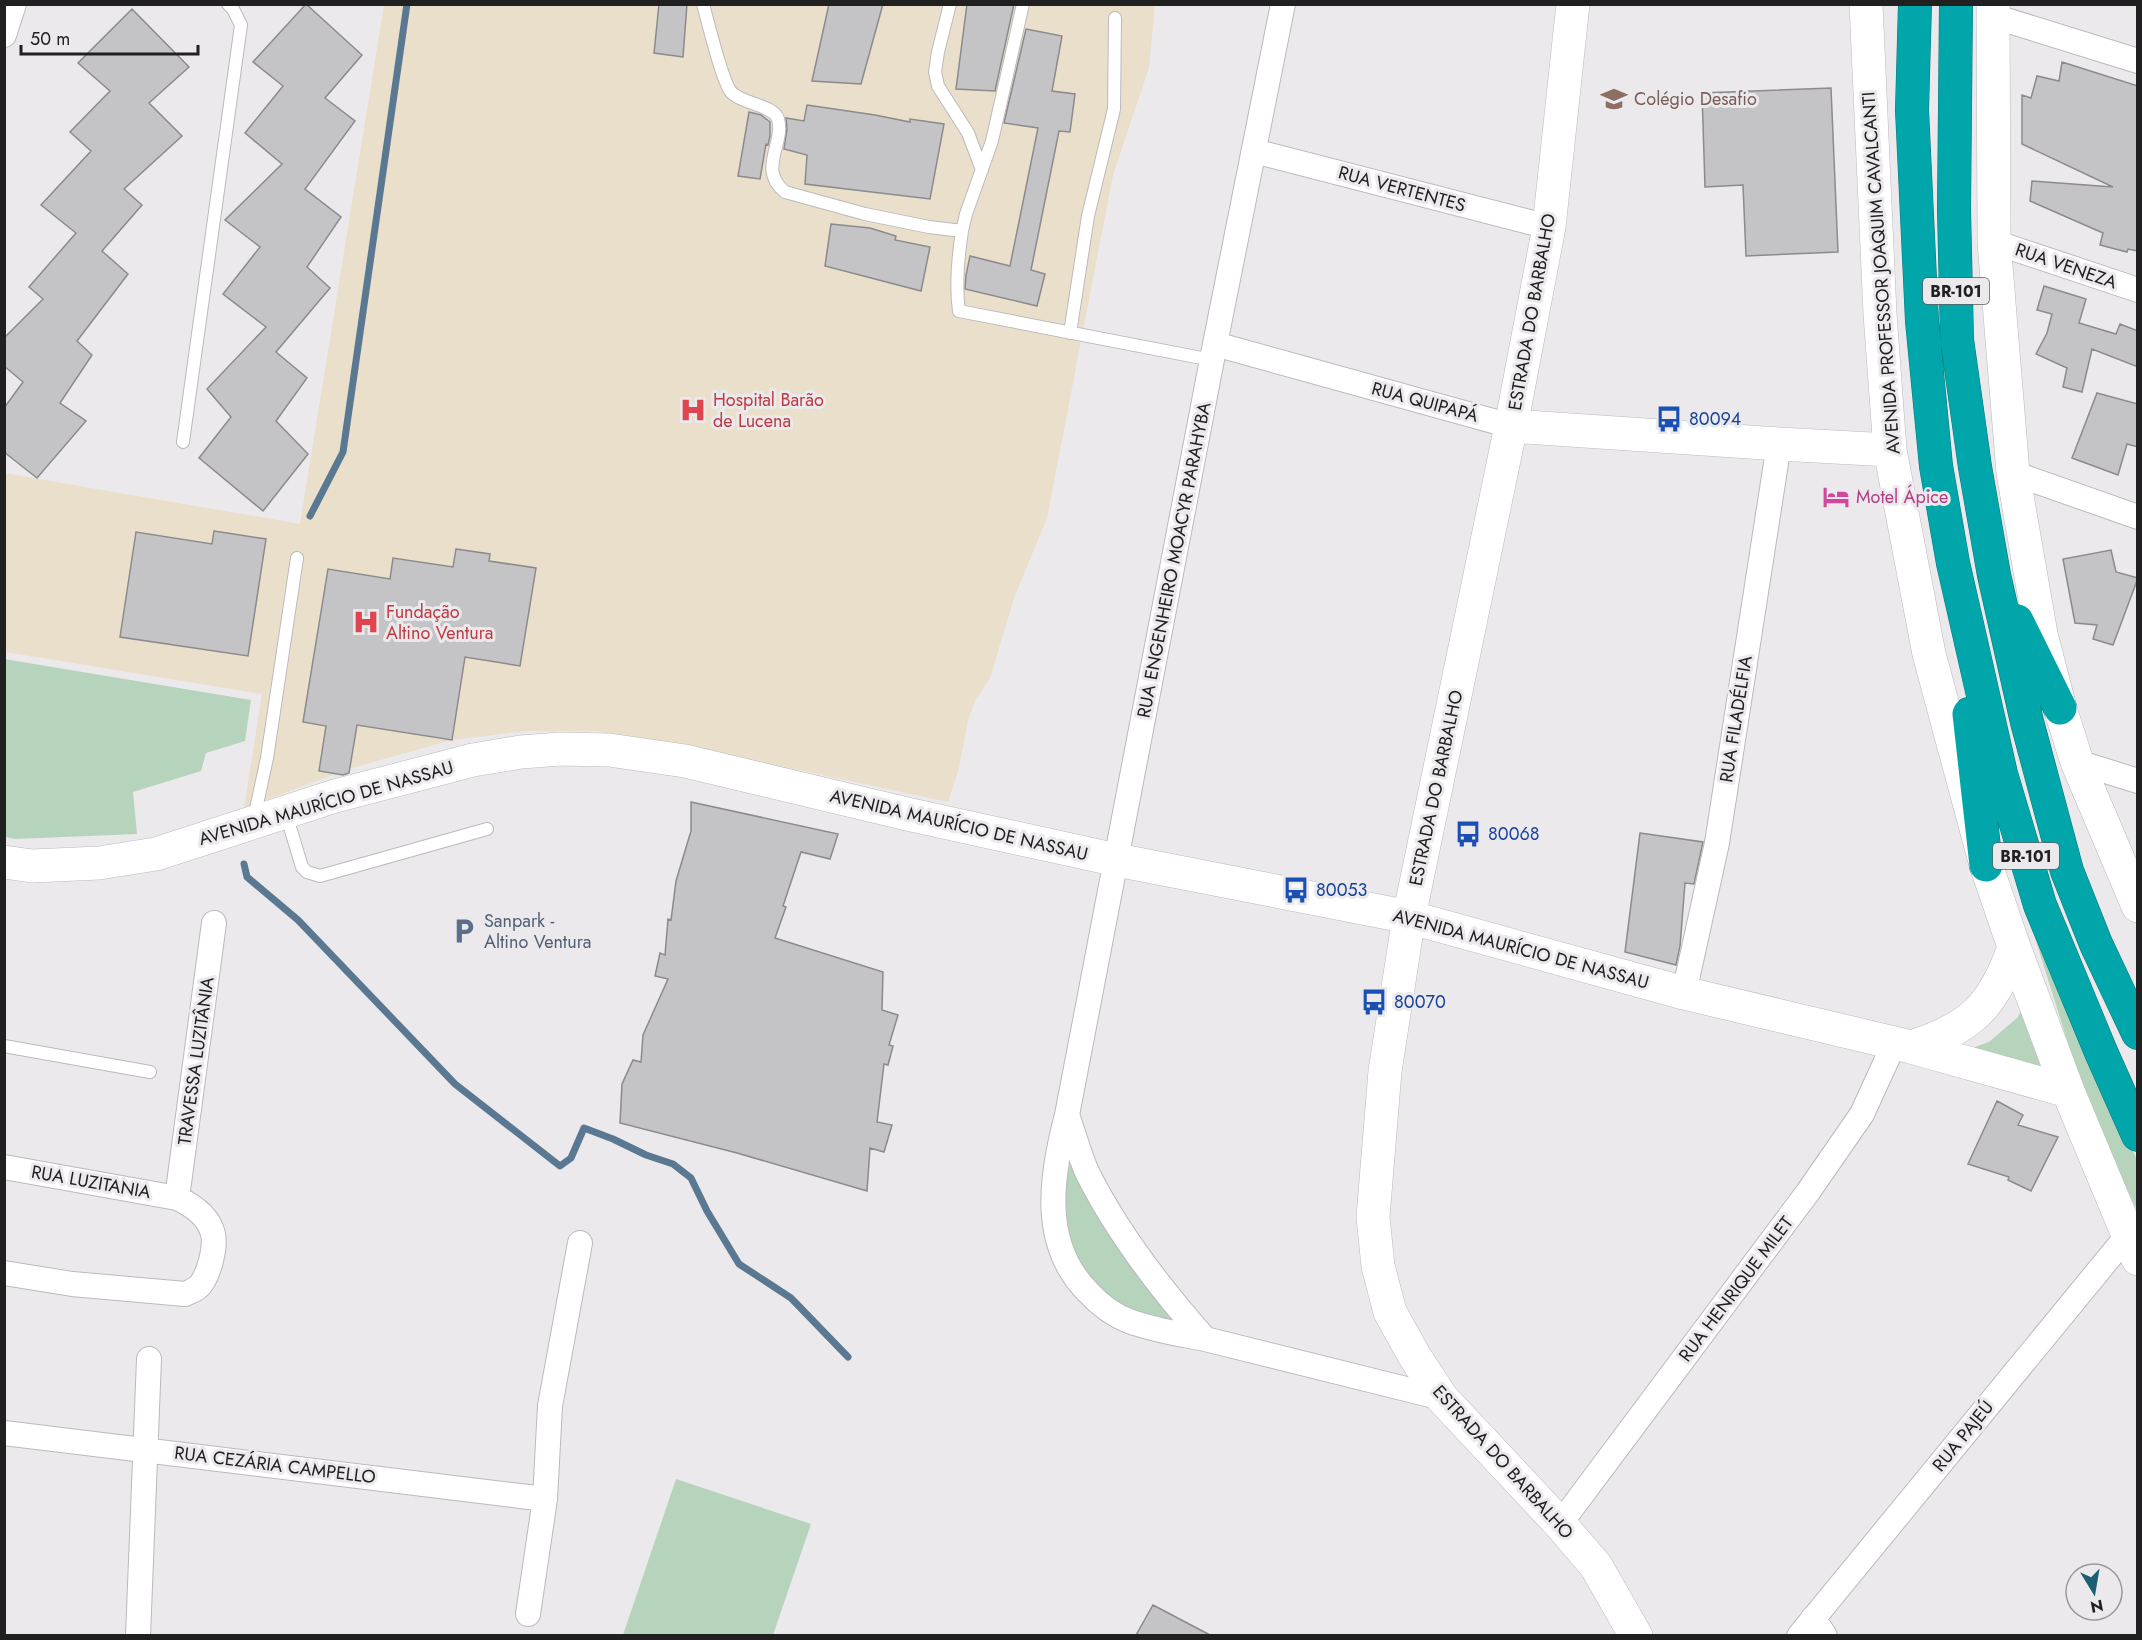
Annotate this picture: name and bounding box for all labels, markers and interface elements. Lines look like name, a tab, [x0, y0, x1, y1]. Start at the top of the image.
scale bar	[21, 18, 198, 56]
text: 50 m	[30, 26, 70, 52]
school or university icon: Colégio Desafio	[1599, 84, 1629, 114]
place label: Colégio Desafio	[1634, 86, 1757, 112]
street label: AVENIDA PROFESSOR JOAQUIM CAVALCANTI	[1855, 91, 1907, 455]
street label: RUA VERTENTES	[1335, 160, 1469, 219]
street label: ESTRADA DO BARBALHO	[1502, 212, 1562, 412]
street label: RUA VENEZA	[2012, 236, 2120, 296]
road number: BR-101	[1923, 278, 1989, 304]
street label: RUA QUIPAPÁ	[1369, 375, 1481, 429]
place label: Hospital Barão de Lucena	[713, 387, 824, 434]
hospital icon: Hospital Barão de Lucena	[678, 395, 708, 425]
street label: RUA ENGENHEIRO MOACYR PARAHYBA	[1131, 400, 1217, 720]
bus stop icon: 80094	[1654, 404, 1684, 434]
place label: 80094	[1689, 406, 1741, 432]
hotel icon: Motel Ápice	[1821, 482, 1851, 512]
place label: Motel Ápice	[1856, 484, 1948, 510]
place label: Fundação Altino Ventura	[386, 599, 493, 646]
hospital icon: Fundação Altino Ventura	[351, 607, 381, 637]
street label: RUA FILADÉLFIA	[1713, 654, 1759, 784]
street label: ESTRADA DO BARBALHO	[1403, 688, 1469, 888]
street label: AVENIDA MAURÍCIO DE NASSAU	[196, 754, 456, 852]
street label: AVENIDA MAURÍCIO DE NASSAU	[827, 783, 1091, 867]
bus stop icon: 80068	[1453, 819, 1483, 849]
place label: 80068	[1488, 821, 1540, 847]
road number: BR-101	[1993, 843, 2059, 869]
bus stop icon: 80053	[1281, 875, 1311, 905]
place label: 80053	[1316, 877, 1368, 903]
street label: AVENIDA MAURÍCIO DE NASSAU	[1390, 902, 1652, 996]
place label: Sanpark - Altino Ventura	[484, 908, 591, 955]
parking icon: Sanpark - Altino Ventura	[449, 916, 479, 946]
street label: TRAVESSA LUZITÂNIA	[171, 975, 221, 1147]
bus stop icon: 80070	[1359, 987, 1389, 1017]
place label: 80070	[1394, 989, 1446, 1015]
street label: RUA LUZITANIA	[29, 1159, 153, 1205]
street label: RUA HENRIQUE MILET	[1673, 1210, 1800, 1367]
street label: ESTRADA DO BARBALHO	[1427, 1379, 1579, 1545]
street label: RUA PAJEÚ	[1926, 1395, 2000, 1477]
street label: RUA CEZÁRIA CAMPELLO	[173, 1440, 377, 1490]
north arrow	[2064, 1562, 2124, 1622]
text: N	[2088, 1594, 2105, 1619]

